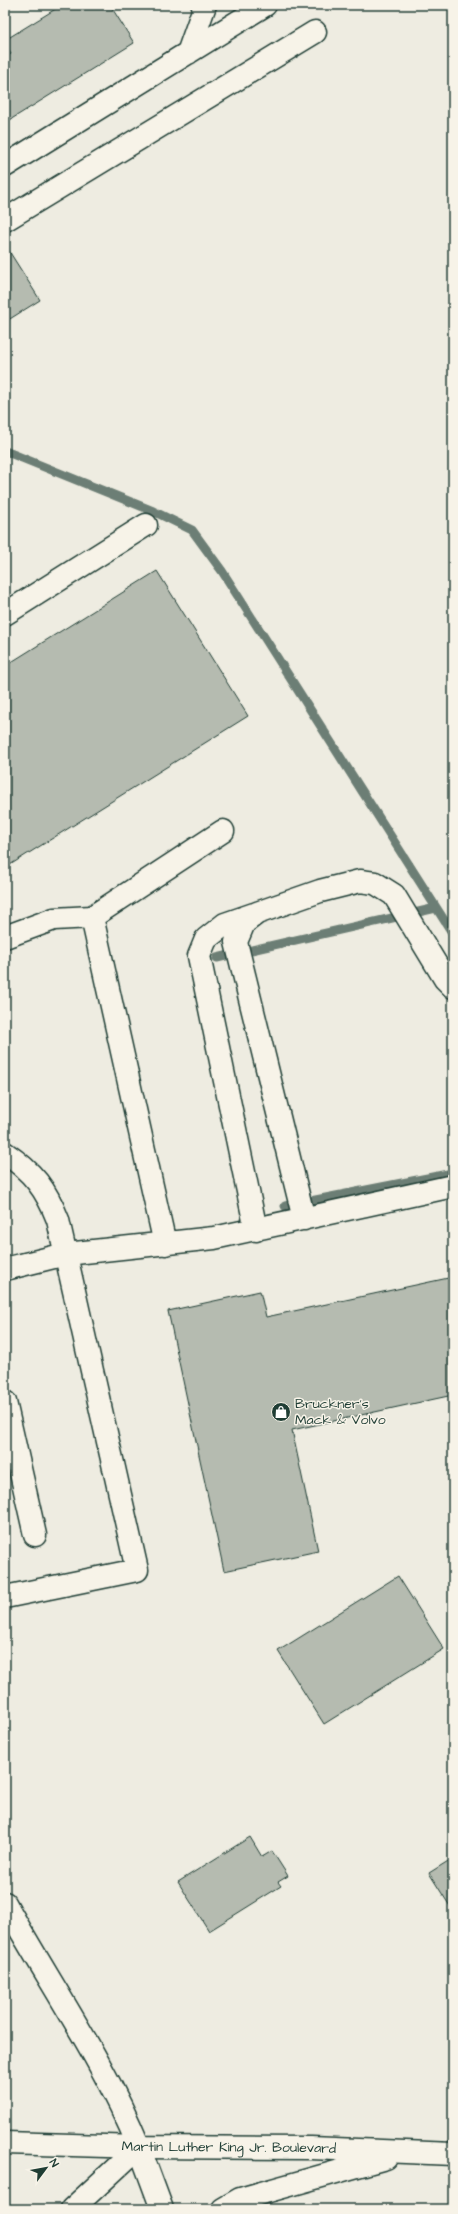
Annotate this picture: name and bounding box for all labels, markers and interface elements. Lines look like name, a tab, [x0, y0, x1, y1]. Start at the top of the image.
place label: Bruckner's Mack & Volvo	[295, 1394, 386, 1430]
shop icon: Bruckner's Mack & Volvo	[270, 1401, 292, 1423]
street label: Martin Luther King Jr. Boulevard	[121, 2136, 337, 2159]
north arrow	[26, 2148, 66, 2188]
text: N	[46, 2156, 62, 2170]

